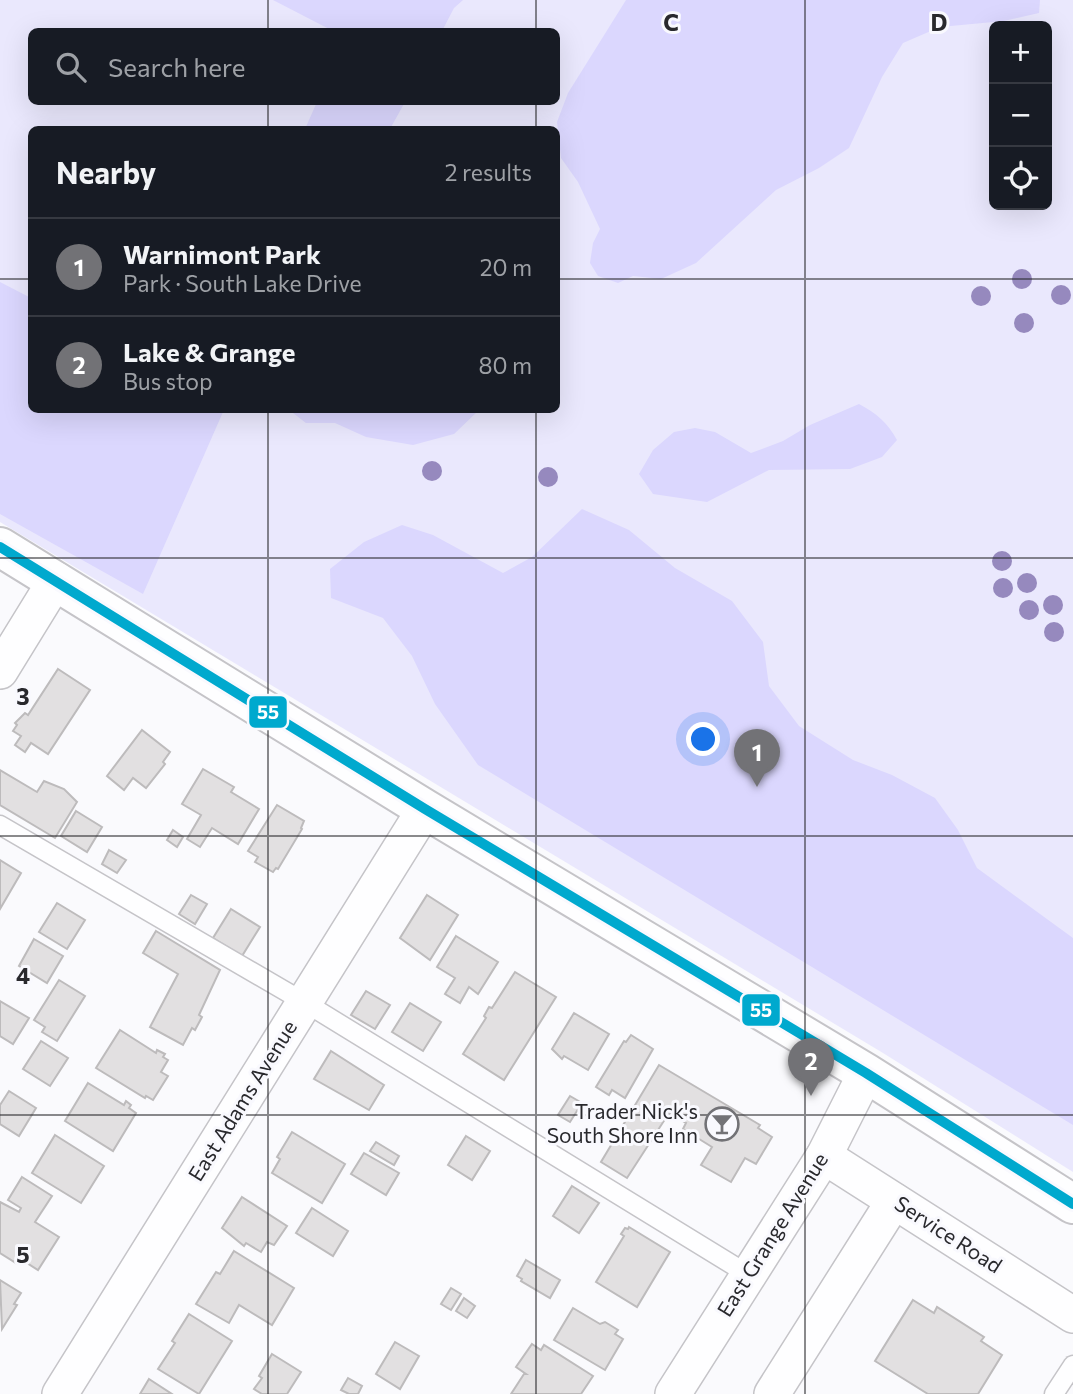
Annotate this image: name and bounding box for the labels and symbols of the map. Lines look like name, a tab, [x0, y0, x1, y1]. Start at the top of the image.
text: C	[663, 8, 679, 36]
text: D	[931, 8, 948, 36]
text: 3	[16, 682, 30, 710]
line badge: 55	[248, 695, 288, 729]
text: 55	[257, 700, 279, 723]
your location	[686, 722, 720, 756]
pin: 1	[734, 729, 780, 787]
text: 4	[16, 961, 30, 989]
line badge: 55	[741, 993, 781, 1027]
text: 55	[750, 998, 772, 1021]
street label: East Adams Avenue	[182, 1015, 301, 1185]
pin: 2	[788, 1038, 834, 1096]
place label: Trader Nick's South Shore Inn	[547, 1098, 698, 1147]
bar icon: Trader Nick's South Shore Inn	[703, 1105, 741, 1143]
street label: East Grange Avenue	[711, 1148, 832, 1321]
street label: Service Road	[891, 1190, 1007, 1278]
text: 5	[16, 1240, 30, 1268]

